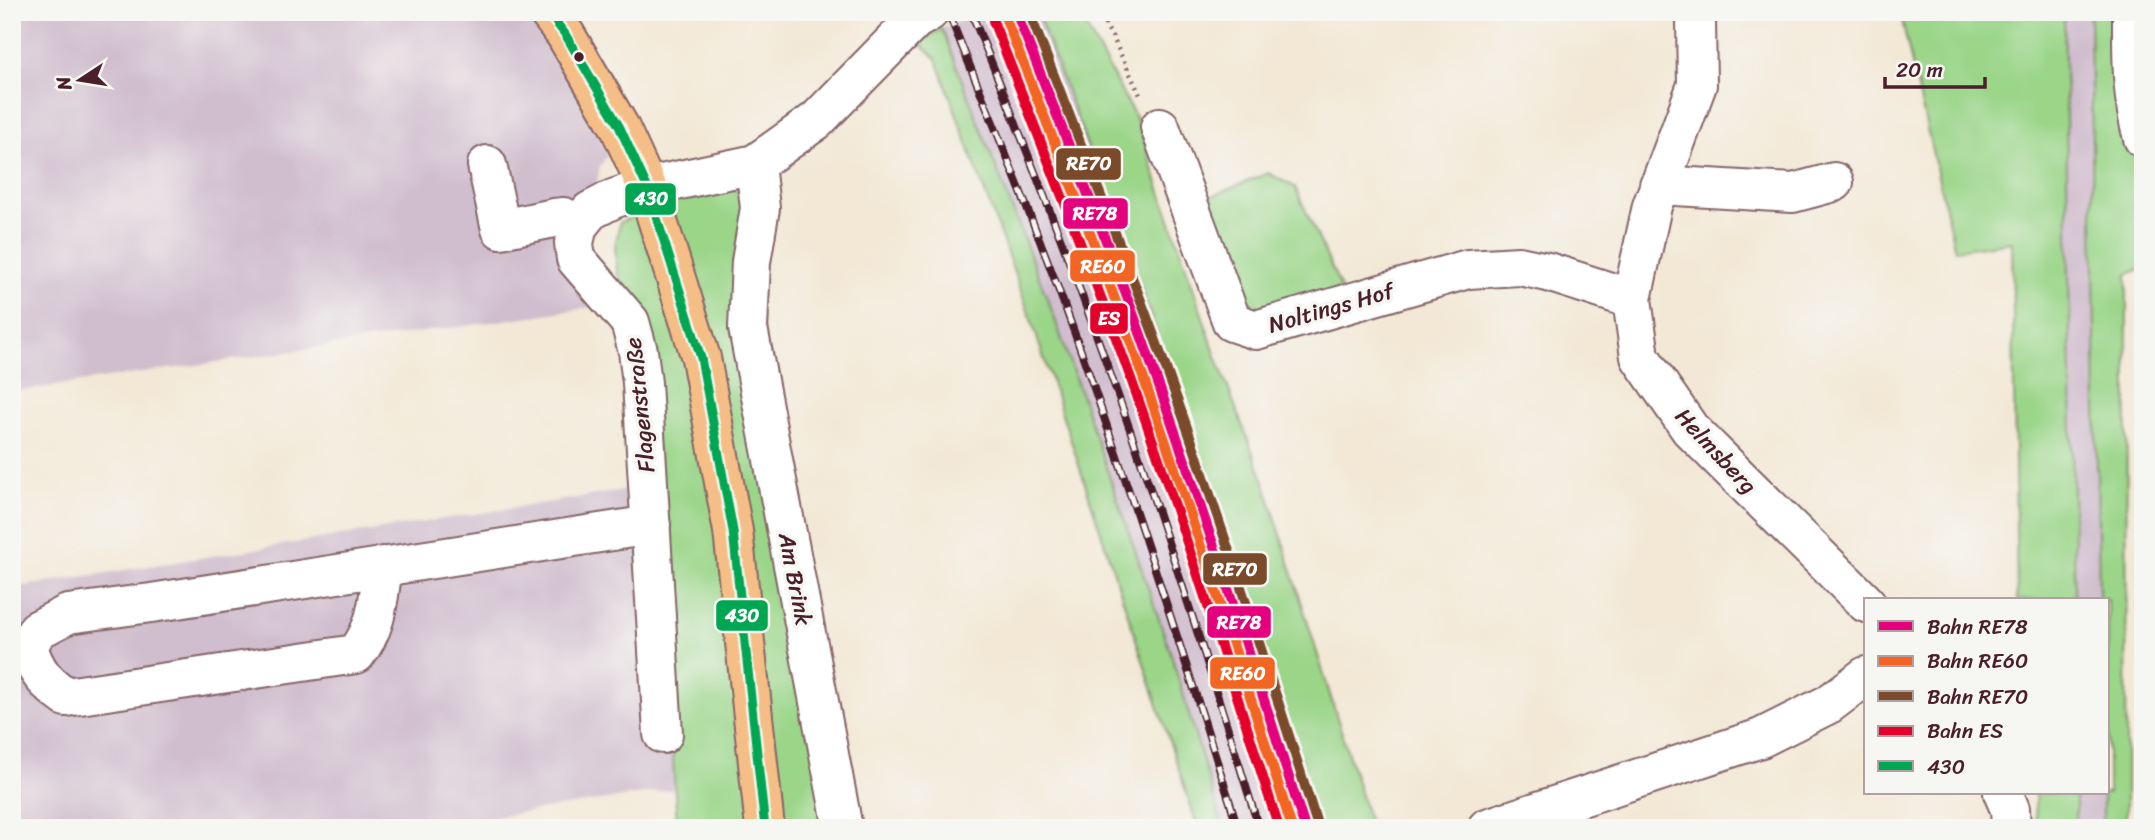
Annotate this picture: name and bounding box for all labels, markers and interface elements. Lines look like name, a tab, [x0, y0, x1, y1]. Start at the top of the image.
north arrow	[46, 46, 116, 116]
scale bar	[1885, 46, 1985, 90]
unlabelled marker	[572, 50, 586, 64]
text: 20 m	[1896, 51, 1943, 89]
text: N	[46, 73, 82, 94]
line badge: RE70	[1055, 147, 1122, 181]
text: RE70	[1066, 147, 1111, 180]
line badge: 430	[624, 182, 677, 216]
text: 430	[633, 182, 668, 215]
line badge: RE78	[1062, 197, 1129, 230]
text: RE78	[1072, 197, 1118, 230]
line badge: RE60	[1069, 249, 1136, 283]
text: RE60	[1080, 250, 1125, 283]
street label: Noltings Hof	[1263, 270, 1401, 345]
line badge: ES	[1089, 302, 1129, 335]
text: ES	[1098, 302, 1120, 335]
street label: Flagenstraße	[612, 335, 667, 475]
street label: Helmsberg	[1664, 398, 1768, 504]
street label: Am Brink	[766, 528, 824, 630]
line badge: RE70	[1202, 552, 1268, 586]
text: RE70	[1212, 553, 1257, 586]
legend	[1864, 598, 2110, 794]
line badge: 430	[715, 599, 769, 632]
text: 430	[724, 599, 759, 632]
line badge: RE78	[1206, 605, 1272, 639]
text: RE78	[1216, 606, 1262, 639]
text: Bahn RE78	[1927, 608, 2028, 646]
text: Bahn RE60	[1927, 642, 2028, 680]
line badge: RE60	[1209, 656, 1276, 690]
text: RE60	[1220, 657, 1265, 690]
text: Bahn RE70	[1927, 678, 2028, 716]
text: Bahn ES	[1927, 712, 2003, 750]
text: 430	[1927, 748, 1965, 786]

